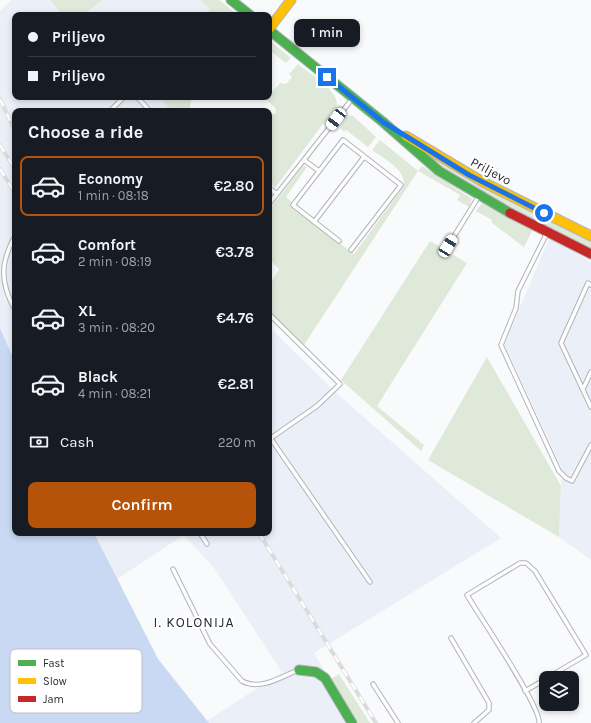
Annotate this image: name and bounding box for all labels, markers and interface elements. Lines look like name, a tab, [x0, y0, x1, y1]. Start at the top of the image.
callout: 1 min	[294, 19, 360, 47]
text: 1 min	[311, 25, 343, 40]
text: Priljevo	[52, 28, 105, 46]
text: Priljevo	[52, 67, 105, 85]
route end	[318, 68, 336, 86]
car	[324, 106, 348, 132]
text: Choose a ride	[28, 121, 143, 143]
street label: Priljevo	[468, 154, 514, 188]
icon: car	[30, 168, 66, 204]
text: Economy	[78, 170, 143, 188]
text: €2.80	[214, 177, 254, 195]
text: 1 min · 08:18	[78, 188, 149, 203]
route start	[535, 204, 553, 222]
car	[437, 233, 459, 259]
icon: car	[30, 234, 66, 270]
text: Comfort	[78, 236, 136, 254]
text: €3.78	[215, 243, 254, 261]
text: 2 min · 08:19	[78, 254, 152, 269]
icon: car	[30, 300, 66, 336]
text: XL	[78, 302, 96, 320]
text: €4.76	[216, 309, 254, 327]
text: 3 min · 08:20	[78, 320, 155, 335]
icon: car	[30, 366, 66, 402]
text: Black	[78, 368, 118, 386]
text: €2.81	[218, 375, 254, 393]
text: 4 min · 08:21	[78, 386, 151, 401]
icon: cash	[28, 431, 50, 453]
text: Cash	[60, 433, 94, 451]
text: 220 m	[218, 435, 256, 450]
button: Confirm	[28, 482, 256, 528]
district label: I. KOLONIJA	[153, 614, 235, 631]
legend	[10, 649, 142, 713]
text: Fast	[43, 657, 64, 670]
map controls	[539, 671, 579, 711]
button: layers	[539, 671, 579, 711]
text: Slow	[43, 675, 67, 688]
text: Jam	[43, 693, 64, 706]

